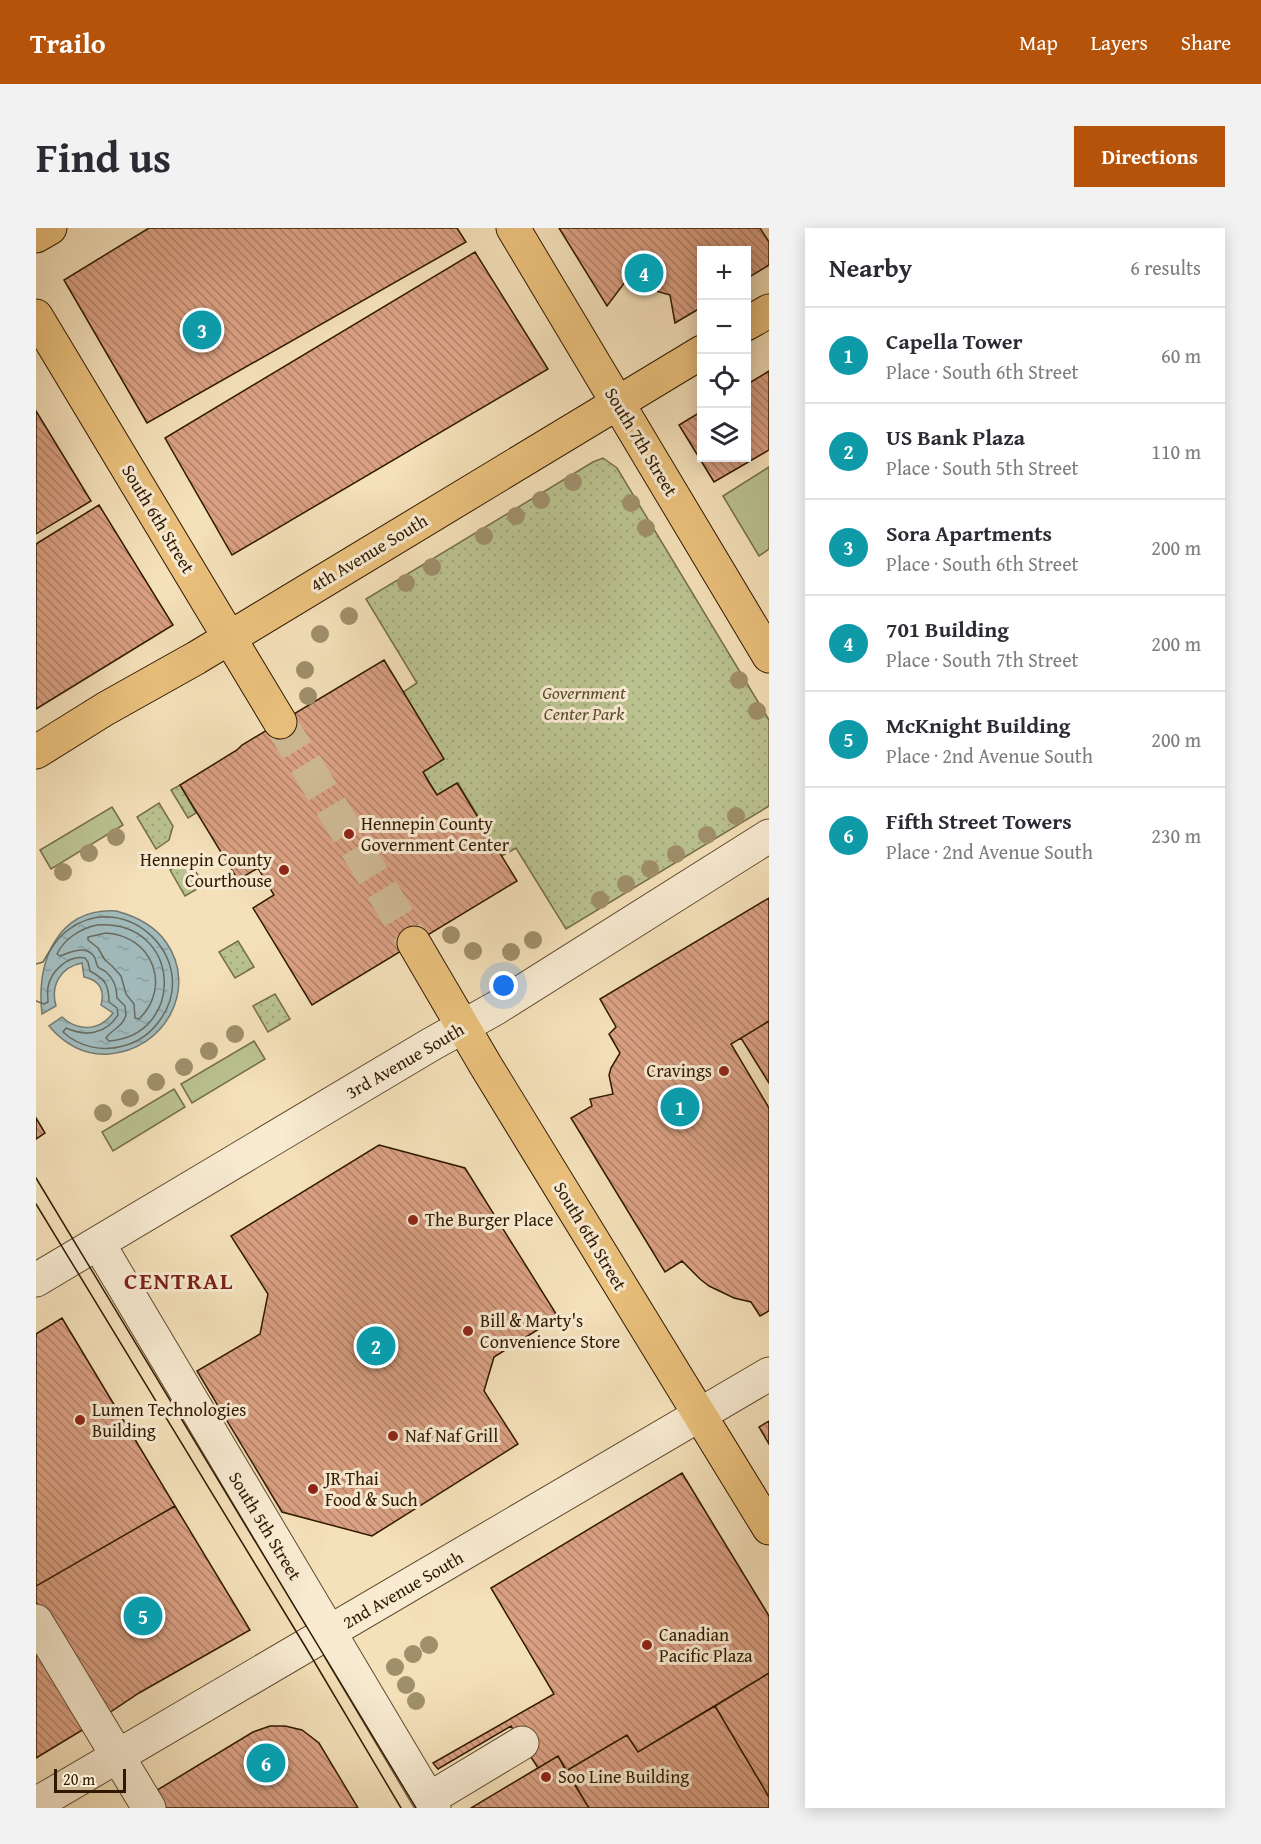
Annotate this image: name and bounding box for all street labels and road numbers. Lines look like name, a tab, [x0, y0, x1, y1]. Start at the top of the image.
street label: South 7th Street	[598, 382, 685, 502]
street label: South 6th Street	[115, 459, 202, 579]
street label: 4th Avenue South	[305, 507, 433, 598]
street label: 3rd Avenue South	[340, 1016, 469, 1105]
street label: South 6th Street	[547, 1176, 634, 1296]
street label: South 5th Street	[222, 1466, 309, 1586]
street label: 2nd Avenue South	[337, 1544, 468, 1635]

